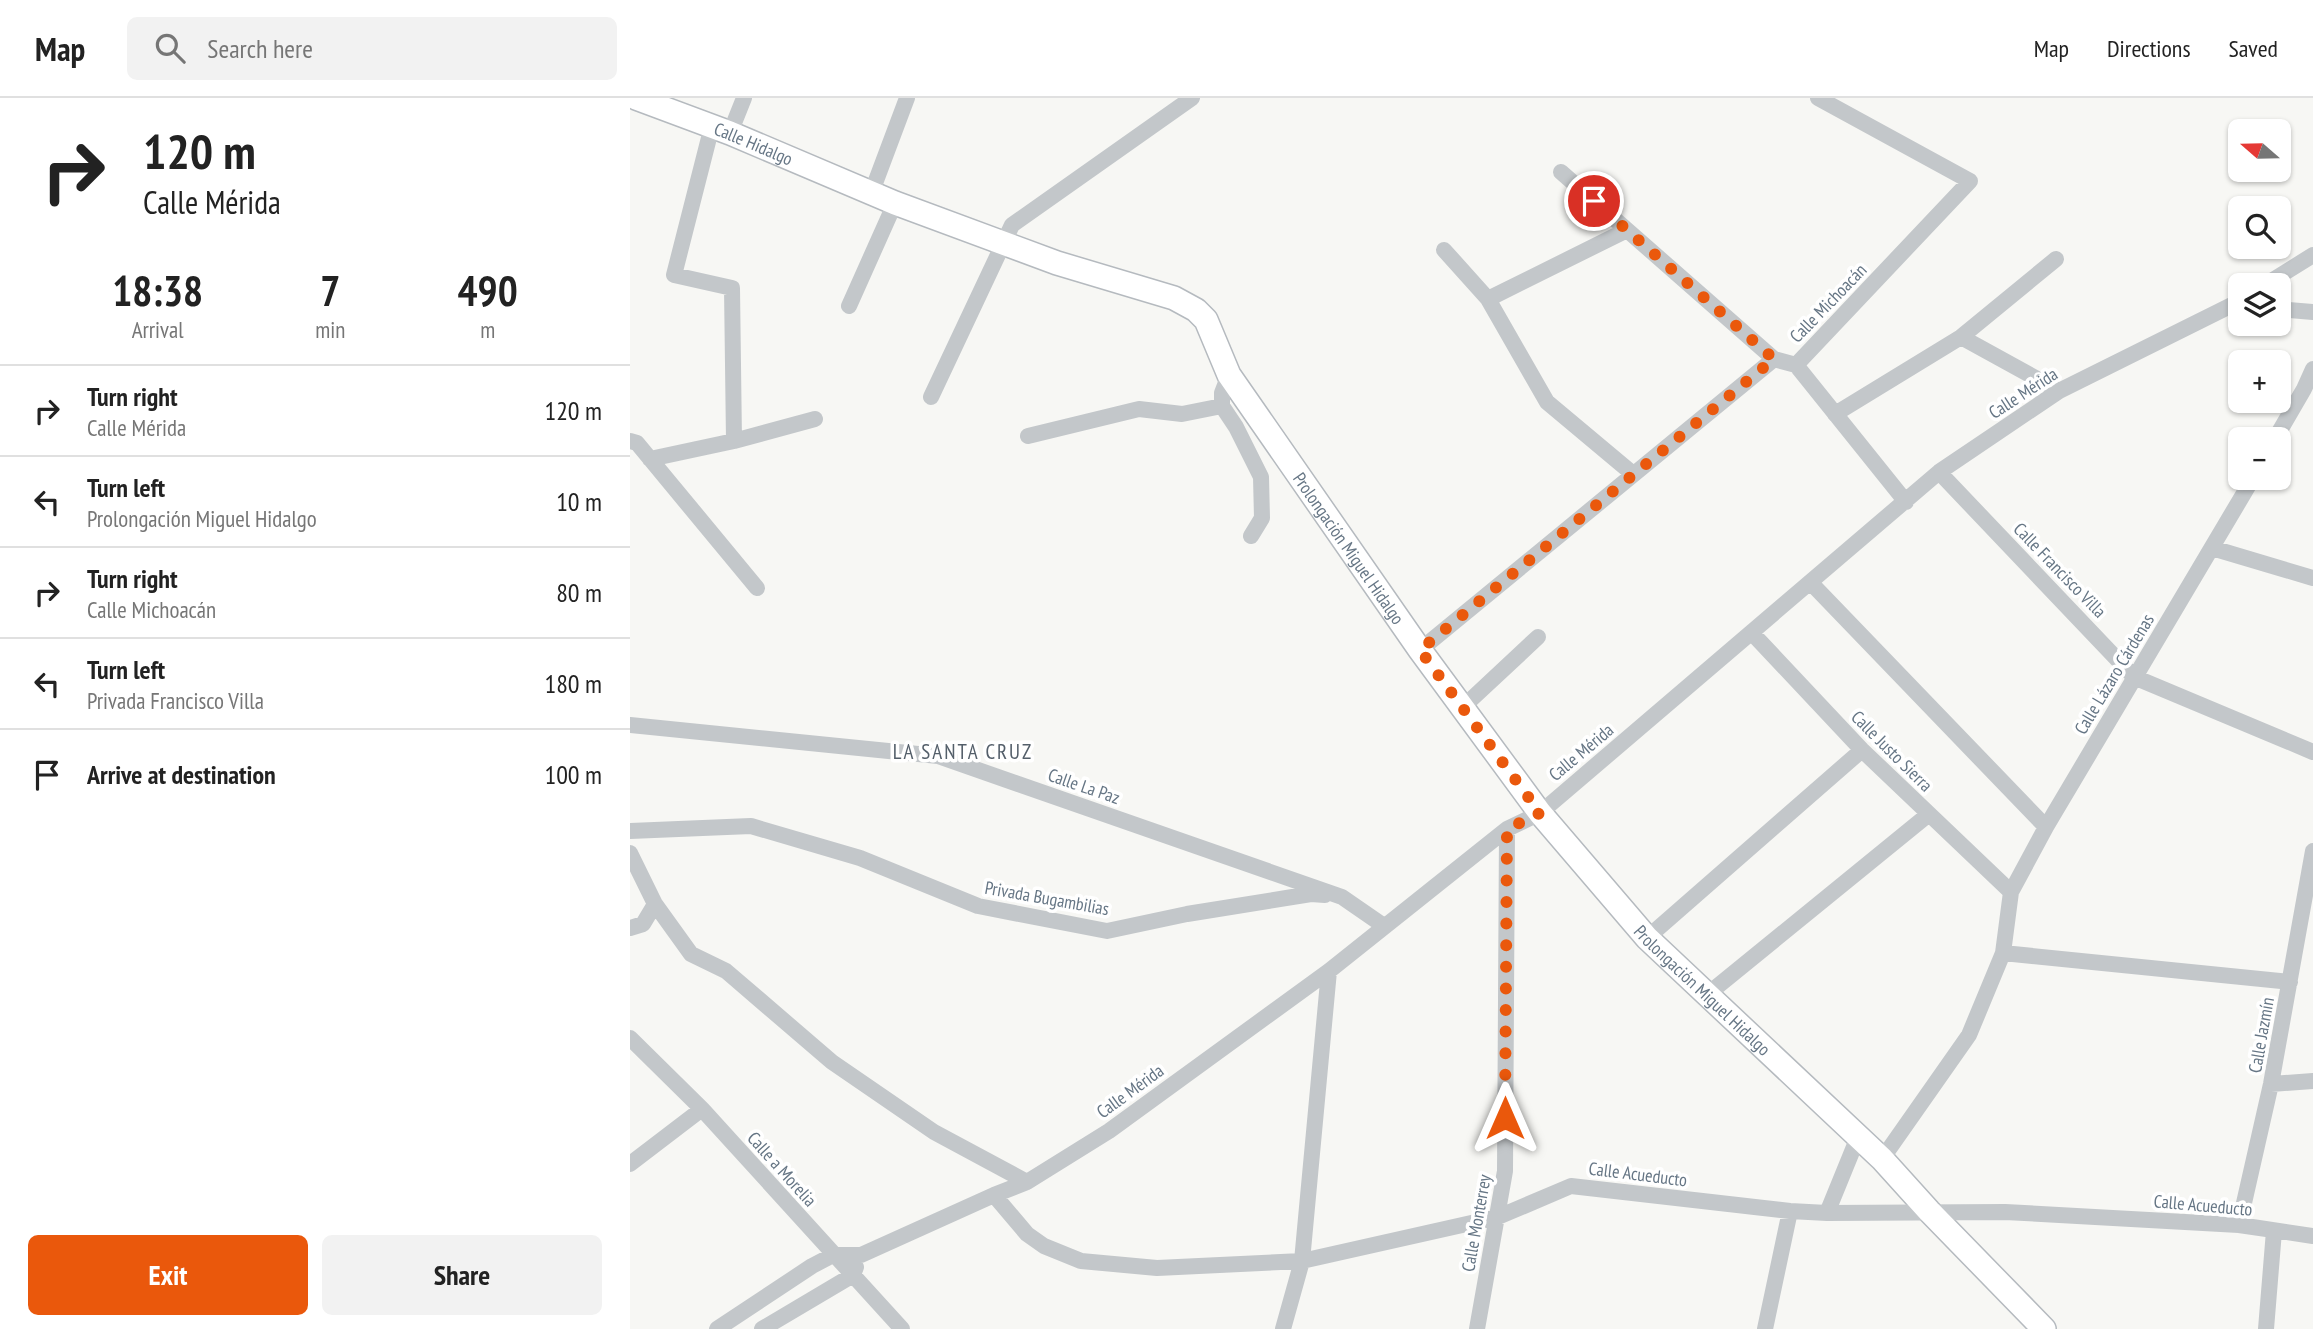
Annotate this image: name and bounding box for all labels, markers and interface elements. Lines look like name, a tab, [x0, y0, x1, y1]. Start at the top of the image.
search box	[127, 17, 617, 80]
text: Map	[35, 27, 85, 70]
icon: search	[151, 29, 189, 67]
text: Search here	[207, 32, 313, 65]
text: Map	[2034, 33, 2069, 64]
text: Directions	[2107, 33, 2191, 64]
text: Saved	[2229, 33, 2278, 64]
street label: Calle Hidalgo	[711, 117, 797, 170]
text: 120 m	[143, 119, 256, 183]
north arrow	[2228, 119, 2291, 182]
map controls	[2228, 119, 2291, 490]
icon: right	[28, 126, 119, 217]
pin	[1564, 171, 1624, 231]
text: Calle Mérida	[143, 181, 281, 223]
icon: arrive	[1575, 182, 1613, 220]
button: search	[2228, 196, 2291, 259]
street label: Calle Michoacán	[1785, 259, 1871, 347]
text: 18:38	[112, 263, 203, 318]
text: 7	[320, 263, 340, 318]
text: 490	[458, 263, 518, 318]
button: layers	[2228, 273, 2291, 336]
text: Arrival	[132, 315, 184, 344]
text: min	[315, 315, 345, 344]
text: m	[480, 315, 495, 344]
button: +	[2228, 350, 2291, 413]
street label: Calle Mérida	[1984, 362, 2062, 424]
text: Turn right	[87, 380, 178, 413]
icon: right	[28, 392, 66, 430]
text: 120 m	[544, 394, 602, 427]
text: Calle Mérida	[87, 413, 186, 442]
button: −	[2228, 427, 2291, 490]
street label: Prolongación Miguel Hidalgo	[1288, 468, 1410, 629]
text: Turn left	[87, 471, 165, 504]
icon: left	[28, 483, 66, 521]
text: 10 m	[556, 485, 602, 518]
text: Prolongación Miguel Hidalgo	[87, 504, 317, 533]
street label: Calle Francisco Villa	[2009, 517, 2111, 623]
text: Turn right	[87, 562, 178, 595]
icon: right	[28, 574, 66, 612]
text: 80 m	[556, 576, 602, 609]
text: Calle Michoacán	[87, 595, 216, 624]
street label: Calle Lázaro Cárdenas	[2069, 610, 2159, 738]
text: Turn left	[87, 653, 165, 686]
icon: left	[28, 665, 66, 703]
text: 180 m	[544, 667, 602, 700]
text: Privada Francisco Villa	[87, 686, 264, 715]
street label: Calle Justo Sierra	[1847, 706, 1937, 796]
street label: Calle Mérida	[1544, 718, 1618, 786]
district label: LA SANTA CRUZ	[893, 738, 1033, 765]
icon: arrive	[28, 756, 66, 794]
text: Arrive at destination	[87, 758, 276, 791]
text: 100 m	[544, 758, 602, 791]
street label: Calle La Paz	[1045, 763, 1123, 809]
street label: Privada Bugambilias	[983, 876, 1111, 920]
street label: Prolongación Miguel Hidalgo	[1629, 920, 1776, 1060]
street label: Calle Jazmín	[2243, 995, 2279, 1075]
street label: Calle Mérida	[1092, 1059, 1168, 1123]
position arrow	[1468, 1081, 1542, 1155]
street label: Calle a Morelia	[742, 1127, 822, 1211]
street label: Calle Acueducto	[1587, 1157, 1689, 1191]
street label: Calle Monterrey	[1456, 1173, 1496, 1273]
street label: Calle Acueducto	[2153, 1189, 2253, 1221]
button: Exit	[28, 1235, 308, 1315]
button: Share	[322, 1235, 602, 1315]

